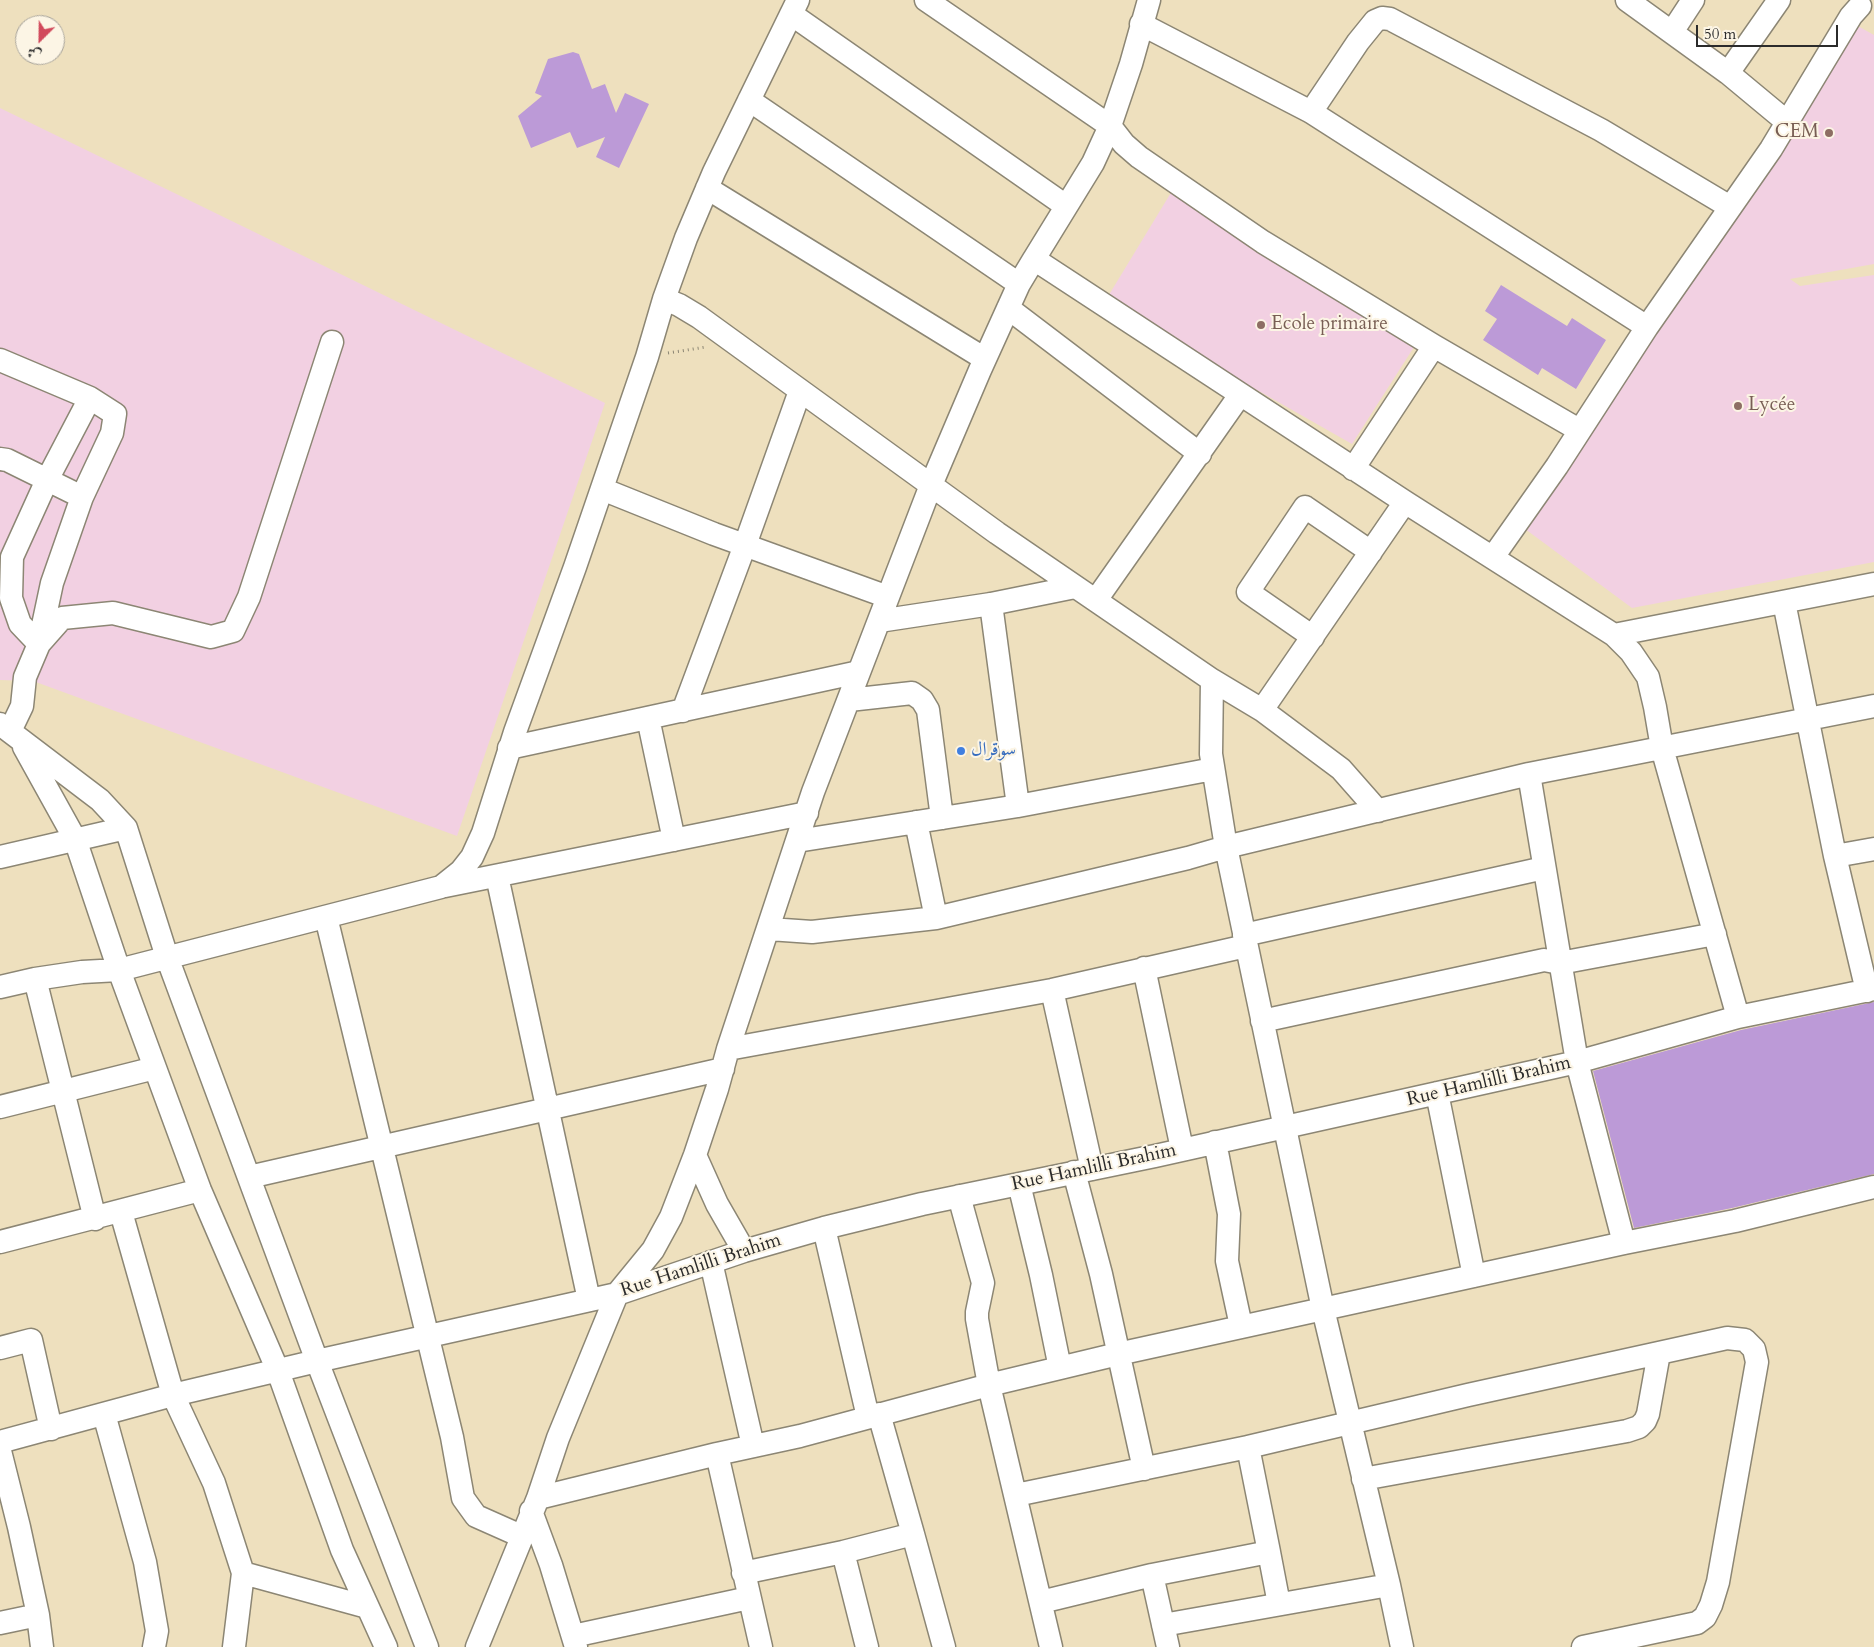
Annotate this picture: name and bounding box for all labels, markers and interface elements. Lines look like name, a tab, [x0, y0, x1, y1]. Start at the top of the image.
north arrow	[15, 15, 65, 65]
scale bar	[1699, 15, 1842, 47]
text: 50 m	[1704, 24, 1736, 44]
text: ش	[24, 42, 44, 65]
place label: CEM	[1775, 122, 1819, 144]
marker: CEM	[1823, 127, 1835, 139]
place label: Ecole primaire	[1271, 314, 1388, 336]
marker: Ecole primaire	[1255, 319, 1267, 331]
place label: Lycée	[1748, 395, 1795, 417]
marker: Lycée	[1732, 400, 1744, 412]
place label: سوقرال	[971, 740, 1016, 762]
marker: سوقرال	[955, 745, 967, 757]
street label: Rue Hamlilli Brahim	[1405, 1052, 1573, 1112]
street label: Rue Hamlilli Brahim	[1010, 1139, 1178, 1197]
street label: Rue Hamlilli Brahim	[618, 1229, 784, 1303]

